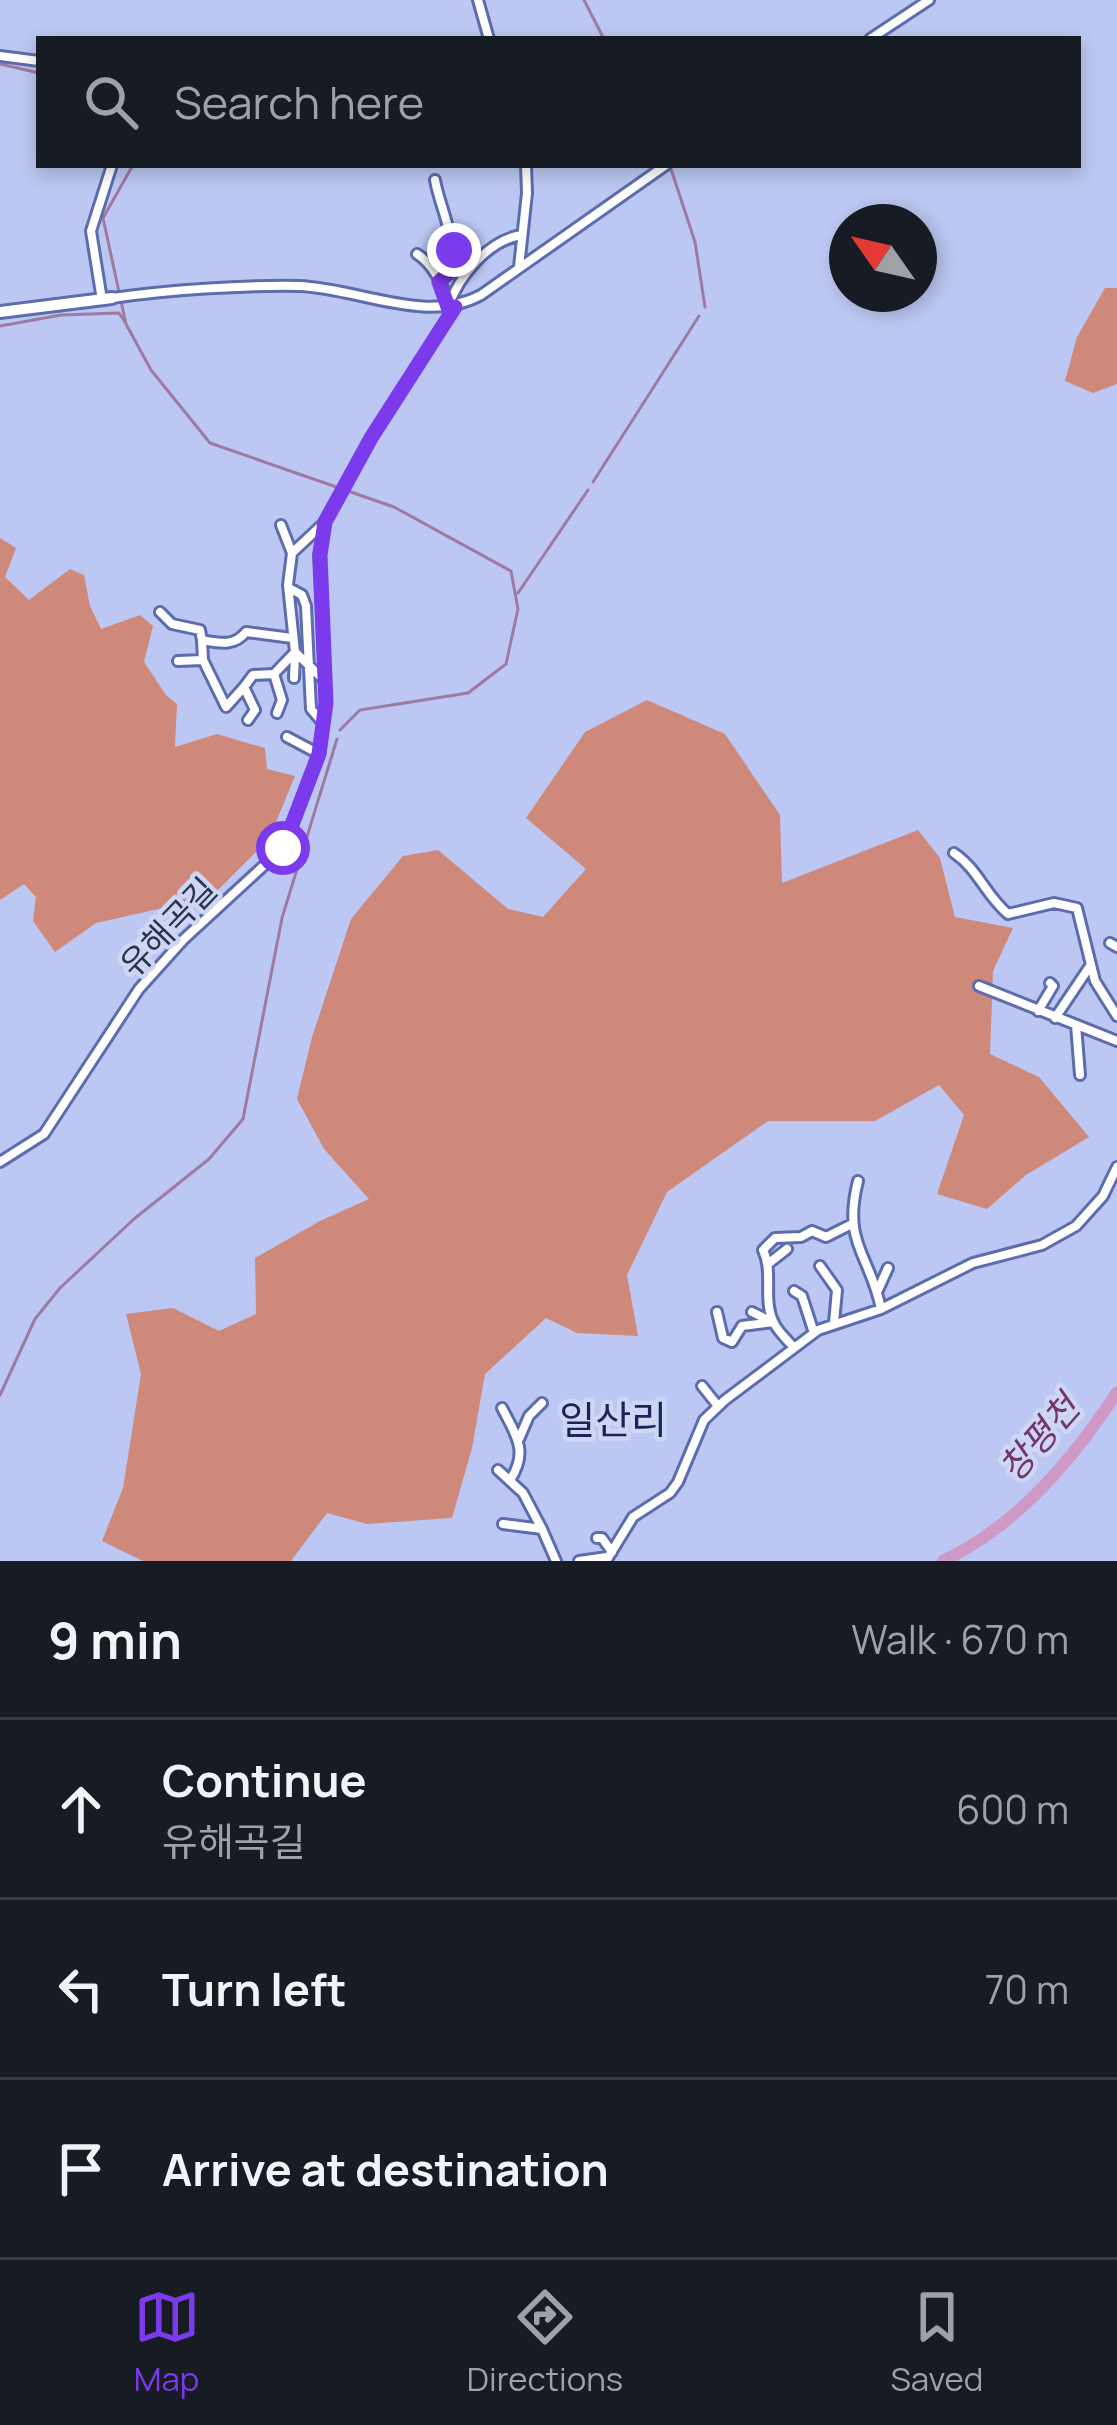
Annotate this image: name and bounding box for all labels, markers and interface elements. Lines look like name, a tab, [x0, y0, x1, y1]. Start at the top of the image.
search box	[36, 36, 1081, 168]
icon: search	[78, 69, 144, 135]
text: Search here	[174, 71, 424, 133]
north arrow	[829, 204, 937, 312]
route end	[427, 223, 481, 277]
route start	[256, 821, 310, 875]
street label: 유해곡길	[109, 867, 226, 986]
water label: 창평천	[988, 1381, 1092, 1491]
district label: 일산리	[559, 1392, 667, 1446]
text: 9 min	[48, 1605, 182, 1674]
text: Walk · 670 m	[851, 1612, 1069, 1666]
text: Continue	[162, 1749, 367, 1811]
icon: ahead	[48, 1776, 114, 1842]
text: 600 m	[956, 1782, 1069, 1836]
text: 유해곡길	[162, 1814, 306, 1868]
icon: left	[48, 1956, 114, 2022]
text: Turn left	[162, 1958, 347, 2020]
text: 70 m	[985, 1962, 1069, 2016]
icon: arrive	[48, 2136, 114, 2202]
text: Arrive at destination	[162, 2138, 609, 2200]
tab: Map	[134, 2284, 200, 2401]
tab: Directions	[467, 2284, 623, 2401]
tab: Saved	[890, 2284, 983, 2401]

